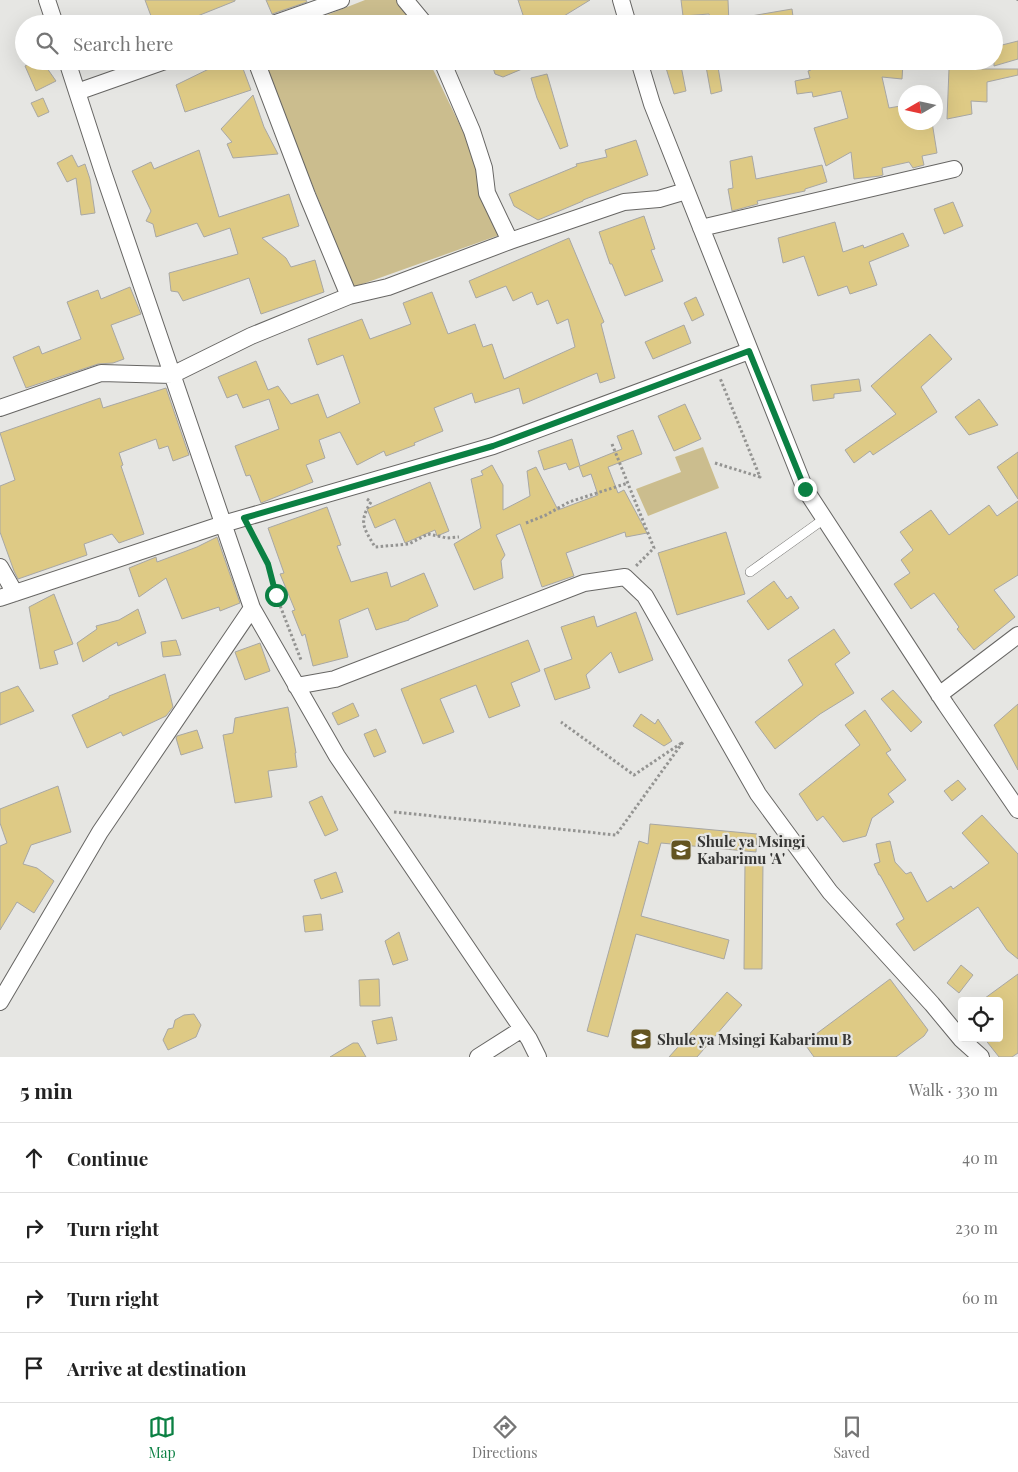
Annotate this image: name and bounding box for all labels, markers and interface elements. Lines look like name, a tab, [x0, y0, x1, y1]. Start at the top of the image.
search box	[15, 15, 1003, 70]
icon: search	[33, 29, 61, 57]
text: Search here	[73, 30, 173, 56]
north arrow	[898, 85, 943, 130]
route end	[794, 478, 817, 501]
route start	[265, 584, 288, 607]
place label: Shule ya Msingi Kabarimu 'A'	[697, 831, 806, 868]
school or university icon: Shule ya Msingi Kabarimu 'A'	[669, 838, 693, 862]
map controls	[958, 997, 1003, 1042]
button: locate	[958, 997, 1003, 1042]
school or university icon: Shule ya Msingi Kabarimu B	[629, 1027, 653, 1051]
place label: Shule ya Msingi Kabarimu B	[657, 1029, 852, 1049]
text: 5 min	[20, 1076, 73, 1104]
text: Walk · 330 m	[909, 1079, 998, 1100]
icon: ahead	[20, 1144, 48, 1172]
text: Continue	[67, 1145, 148, 1171]
text: 40 m	[962, 1147, 998, 1168]
icon: right	[20, 1214, 48, 1242]
text: Turn right	[67, 1215, 159, 1241]
text: 230 m	[955, 1217, 998, 1238]
icon: right	[20, 1284, 48, 1312]
text: Turn right	[67, 1285, 159, 1311]
text: 60 m	[962, 1287, 998, 1308]
icon: arrive	[20, 1354, 48, 1382]
text: Arrive at destination	[67, 1355, 247, 1381]
tab: Map	[148, 1413, 176, 1462]
tab: Directions	[472, 1413, 537, 1462]
tab: Saved	[834, 1413, 870, 1462]

